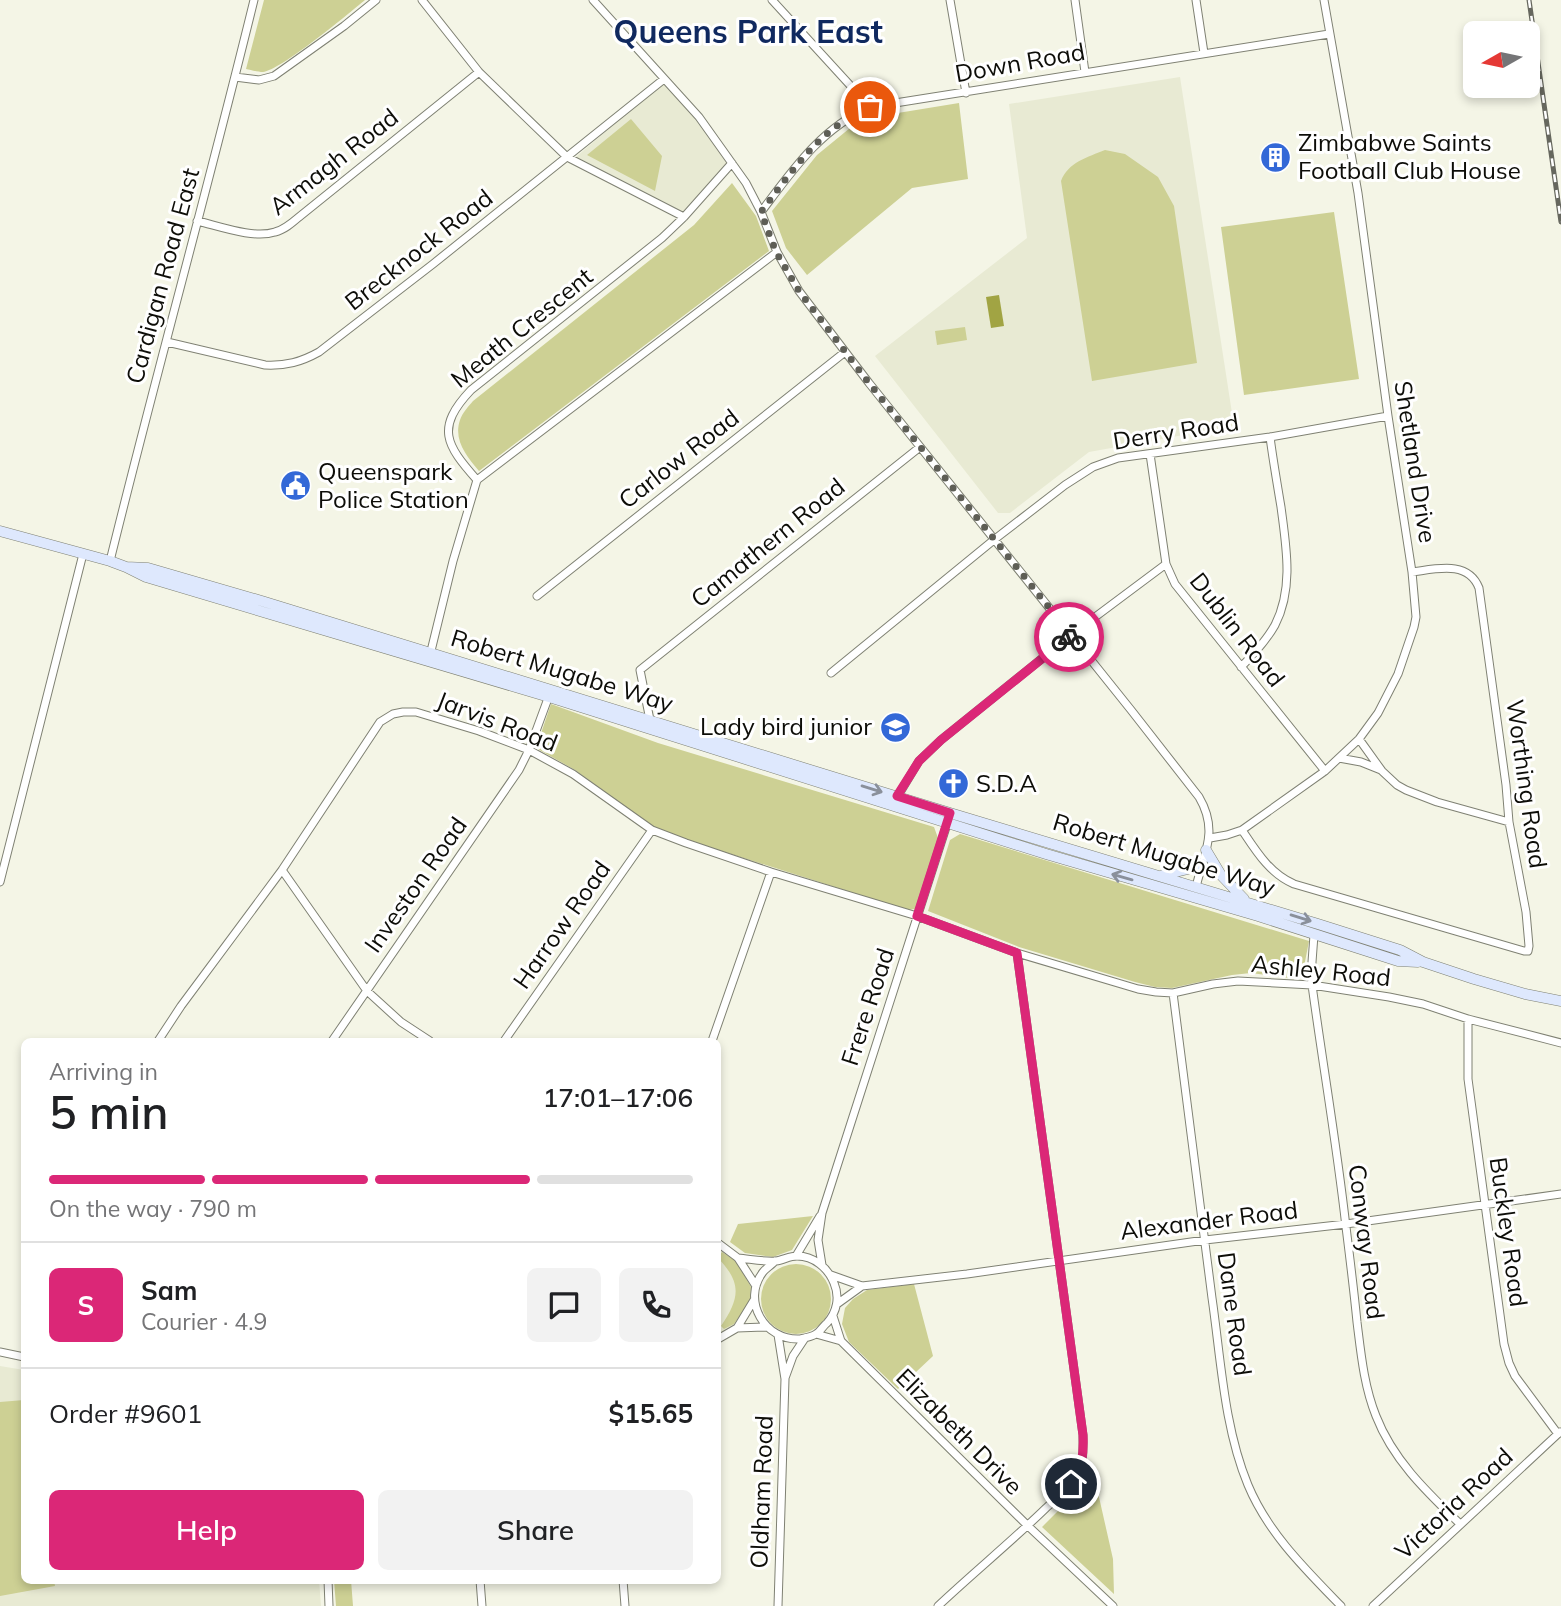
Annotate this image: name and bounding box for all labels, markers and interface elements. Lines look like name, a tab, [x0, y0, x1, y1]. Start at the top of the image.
district label: Queens Park East	[613, 11, 883, 51]
north arrow	[1463, 21, 1540, 98]
map controls	[1463, 21, 1540, 98]
street label: Down Road	[952, 36, 1087, 88]
pin	[840, 77, 900, 137]
icon: bag	[851, 88, 889, 126]
street label: Armagh Road	[263, 102, 404, 221]
place label: Zimbabwe Saints Football Club House	[1298, 127, 1521, 185]
building icon: Zimbabwe Saints Football Club House	[1258, 140, 1292, 174]
street label: Cardigan Road East	[119, 165, 205, 387]
street label: Brecknock Road	[339, 182, 498, 316]
street label: Meath Crescent	[444, 261, 598, 394]
street label: Shetland Drive	[1388, 379, 1444, 545]
street label: Carlow Road	[612, 402, 744, 514]
street label: Derry Road	[1111, 406, 1241, 456]
place label: Queenspark Police Station	[318, 456, 469, 514]
public building icon: Queenspark Police Station	[278, 469, 312, 503]
street label: Camathern Road	[684, 471, 850, 613]
street label: Dublin Road	[1184, 566, 1292, 693]
courier	[1034, 602, 1104, 672]
icon: bike	[1050, 618, 1088, 656]
street label: Robert Mugabe Way	[448, 622, 677, 718]
street label: Jarvis Road	[433, 684, 562, 758]
street label: Worthing Road	[1500, 698, 1554, 870]
school or university icon: Lady bird junior	[878, 710, 912, 744]
place label: Lady bird junior	[700, 711, 872, 741]
church icon: S.D.A	[936, 767, 970, 801]
place label: S.D.A	[976, 768, 1037, 798]
one-way arrow	[861, 783, 883, 796]
street label: Robert Mugabe Way	[1050, 806, 1279, 902]
street label: Investon Road	[357, 811, 473, 958]
street label: Harrow Road	[506, 855, 616, 994]
one-way arrow	[1112, 869, 1134, 882]
one-way arrow	[1290, 913, 1312, 926]
street label: Frere Road	[834, 944, 900, 1069]
street label: Ashley Road	[1250, 948, 1392, 992]
text: Arriving in	[49, 1057, 158, 1086]
text: 17:01–17:06	[543, 1081, 693, 1114]
text: 5 min	[49, 1083, 168, 1141]
street label: Buckley Road	[1484, 1155, 1534, 1309]
street label: Conway Road	[1343, 1163, 1391, 1321]
text: On the way · 790 m	[49, 1194, 257, 1223]
street label: Alexander Road	[1118, 1194, 1299, 1246]
street label: Dane Road	[1211, 1250, 1259, 1378]
button: chat	[527, 1268, 601, 1342]
button: phone	[619, 1268, 693, 1342]
text: Sam	[141, 1274, 197, 1307]
text: S	[78, 1289, 94, 1322]
text: Courier · 4.9	[141, 1307, 267, 1336]
street label: Elizabeth Drive	[890, 1362, 1029, 1501]
text: Order #9601	[49, 1397, 202, 1430]
text: $15.65	[609, 1397, 693, 1430]
street label: Oldham Road	[743, 1415, 779, 1569]
street label: Victoria Road	[1388, 1441, 1518, 1565]
pin	[1041, 1454, 1101, 1514]
icon: home	[1052, 1465, 1090, 1503]
button: Help	[49, 1490, 364, 1570]
button: Share	[378, 1490, 693, 1570]

